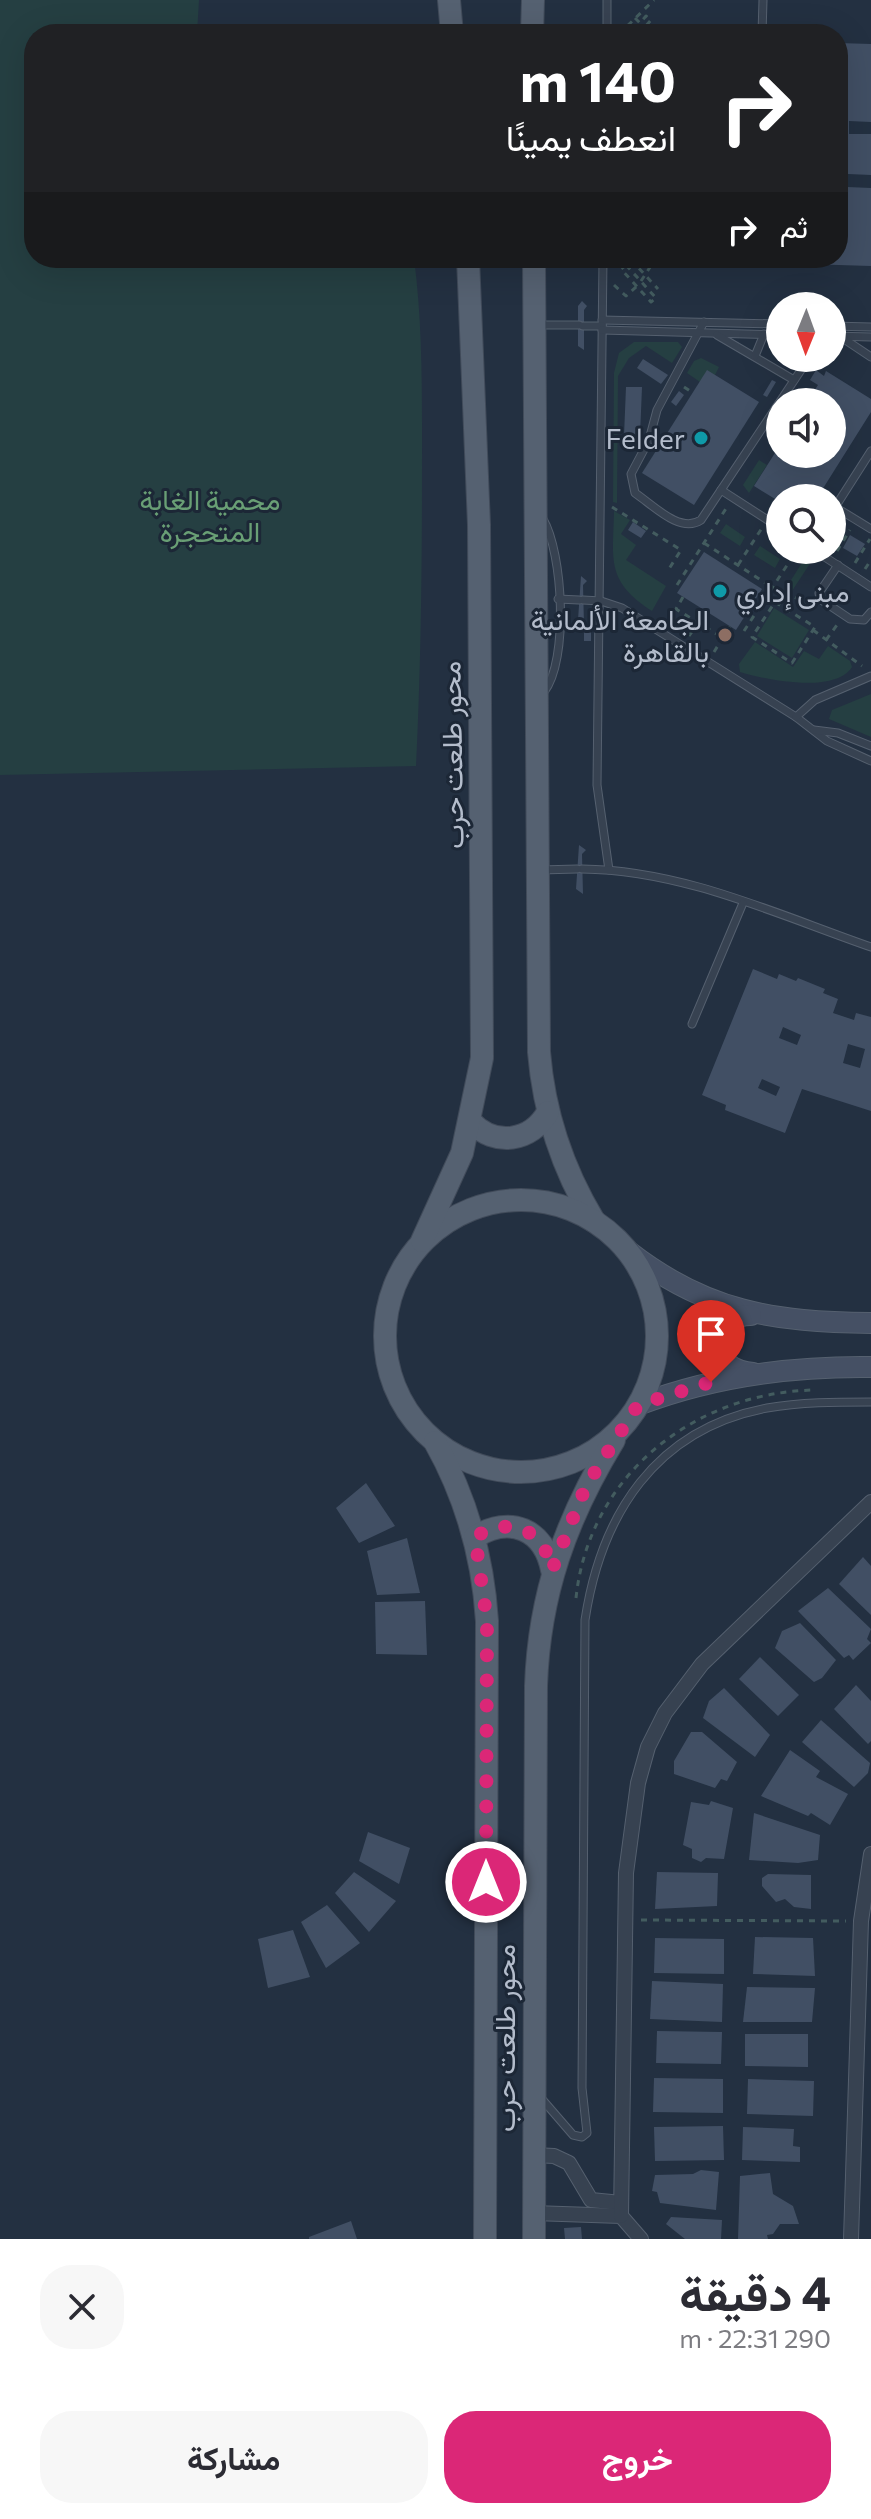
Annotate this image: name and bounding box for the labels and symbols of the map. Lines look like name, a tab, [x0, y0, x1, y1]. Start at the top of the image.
north arrow	[766, 292, 846, 372]
place label: Felder	[606, 421, 685, 455]
marker: Felder	[692, 429, 710, 447]
park label: محمية الغابة المتحجرة	[140, 482, 280, 550]
place label: مبنى إداري	[736, 574, 849, 615]
marker: مبنى إداري	[711, 582, 729, 600]
place label: الجامعة الألمانية بالقاهرة	[531, 602, 709, 670]
marker: الجامعة الألمانية بالقاهرة	[716, 626, 734, 644]
street label: محور طلعت حرب	[432, 661, 472, 849]
pin	[677, 1300, 745, 1382]
position arrow	[444, 1840, 528, 1924]
street label: محور طلعت حرب	[487, 1944, 523, 2132]

